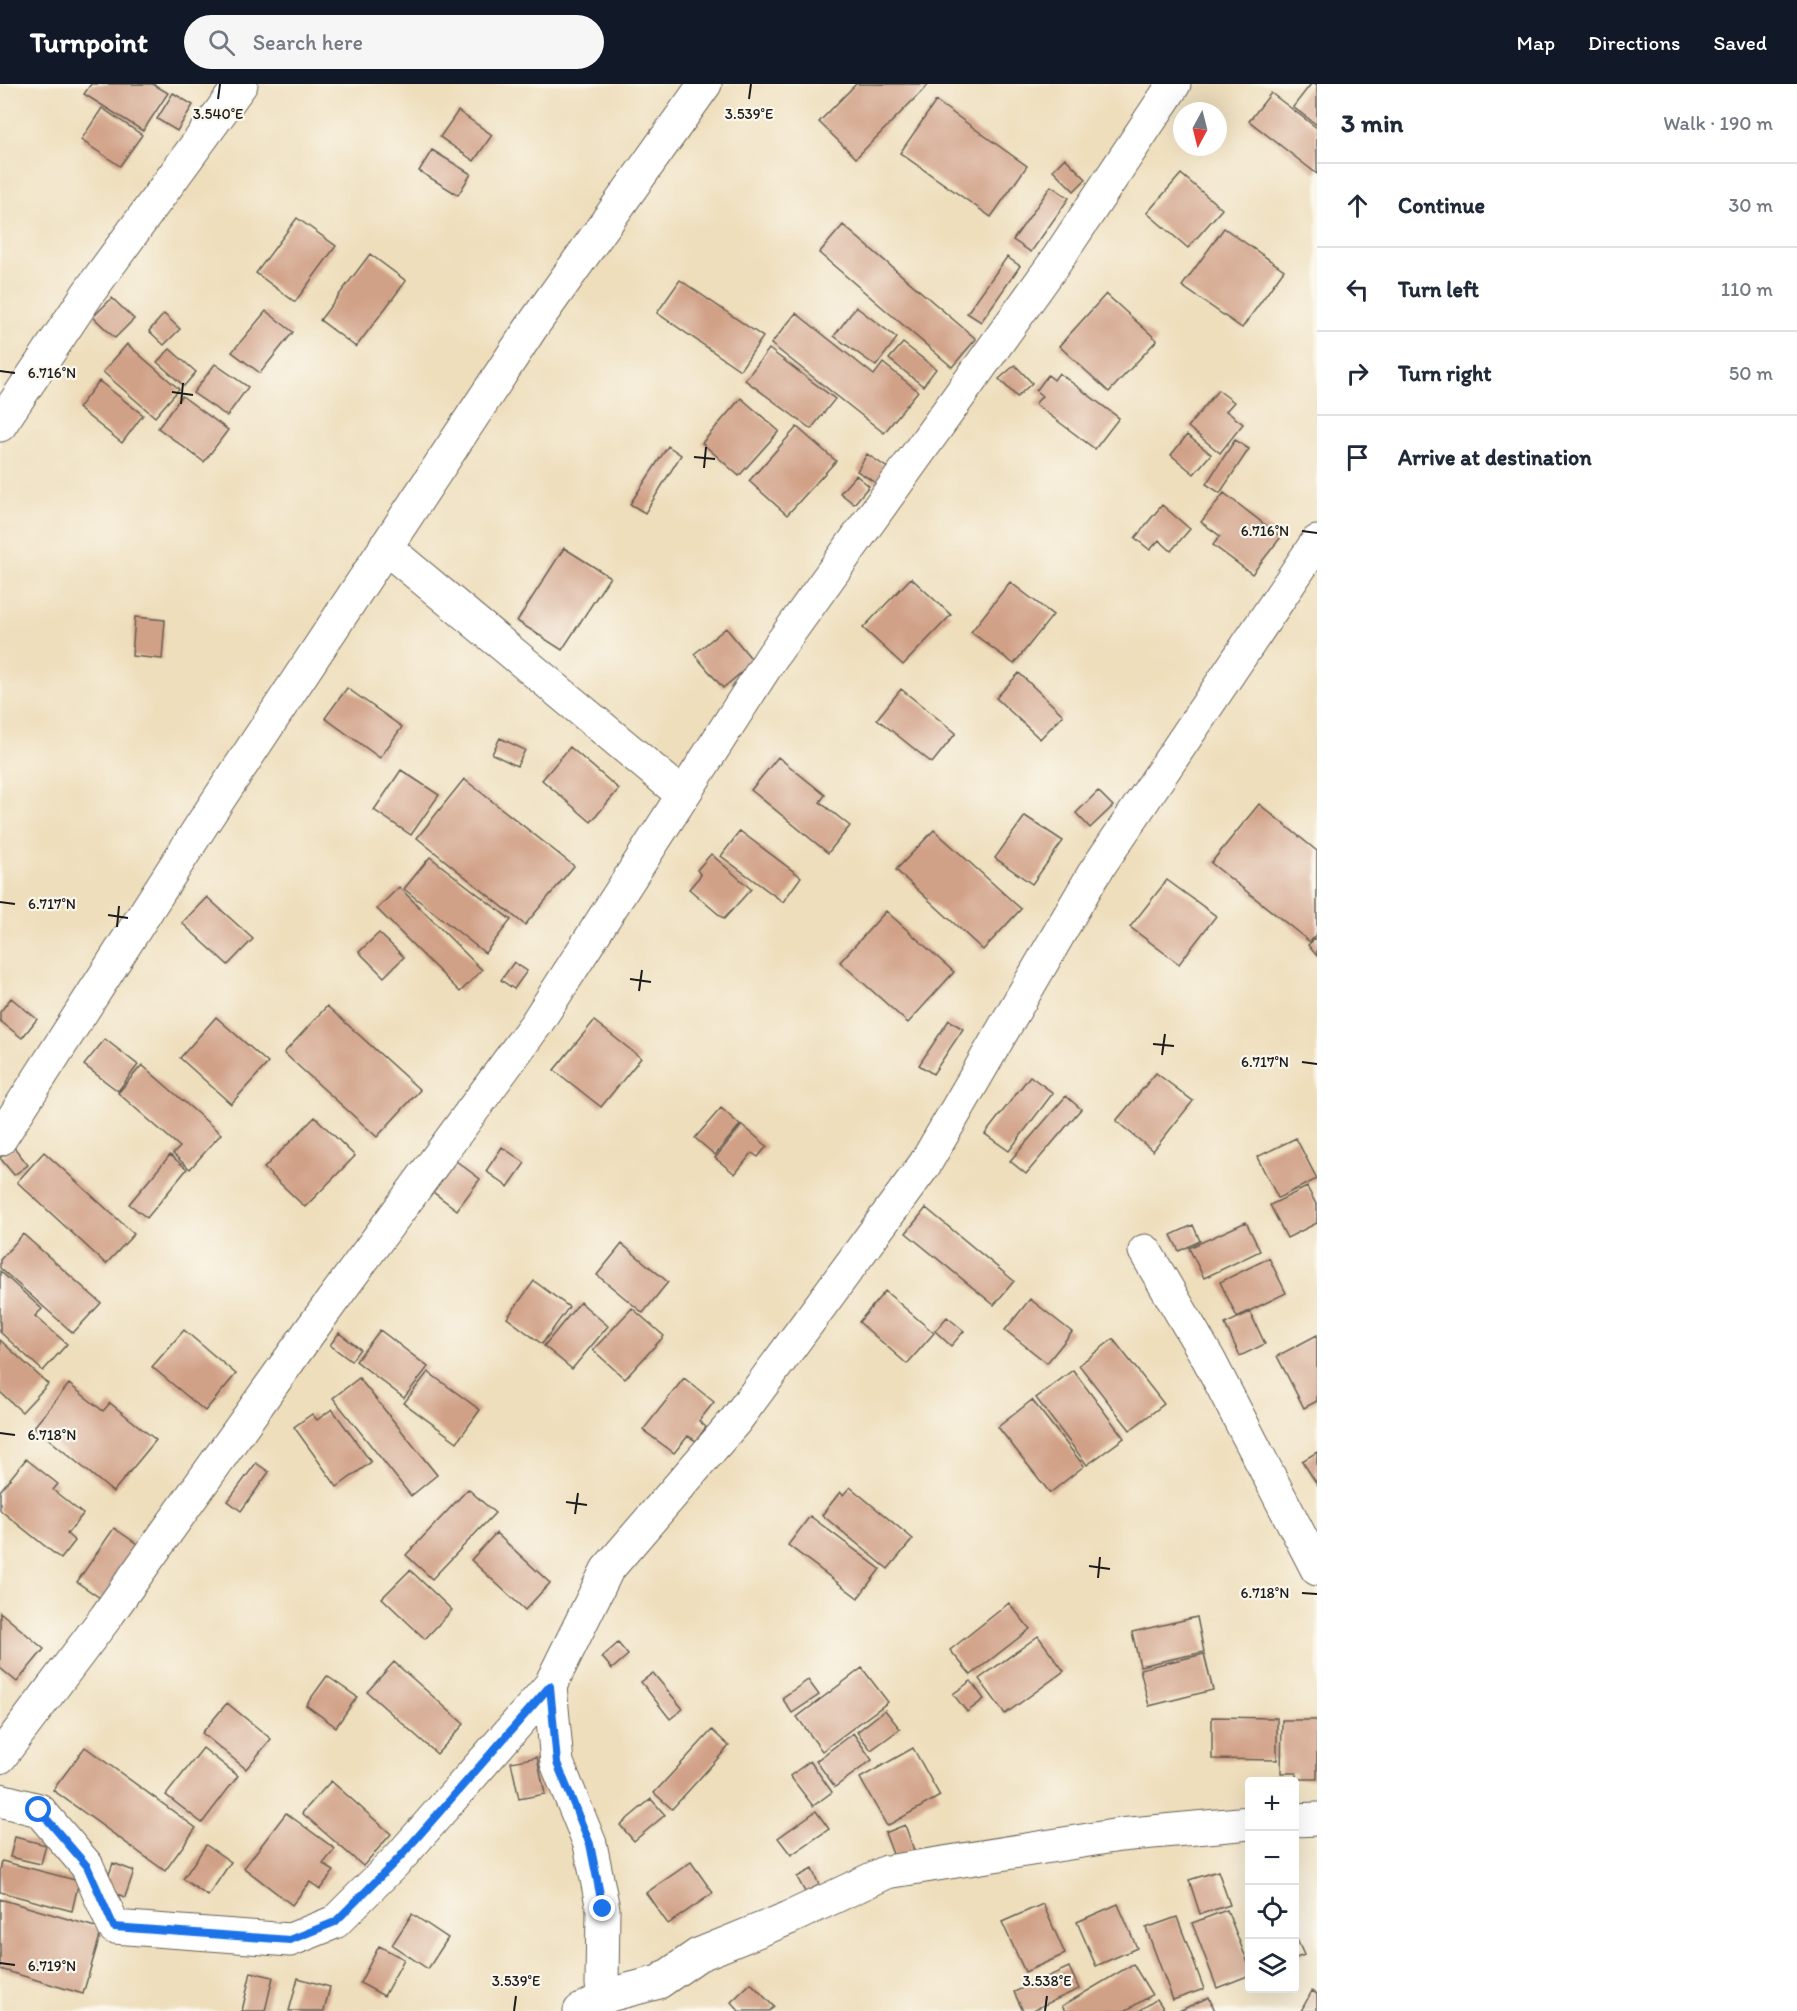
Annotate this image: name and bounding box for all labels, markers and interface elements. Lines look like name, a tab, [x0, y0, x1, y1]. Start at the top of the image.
search box	[184, 15, 604, 69]
text: Turnpoint	[30, 25, 148, 59]
icon: search	[205, 26, 238, 59]
text: Search here	[253, 29, 363, 56]
text: Map	[1517, 30, 1555, 55]
text: Directions	[1588, 30, 1680, 55]
text: Saved	[1713, 30, 1767, 55]
north arrow	[1173, 102, 1227, 156]
text: 3.540°E	[193, 105, 243, 123]
text: 3.539°E	[725, 105, 773, 123]
text: 3 min	[1341, 107, 1403, 139]
text: Walk · 190 m	[1663, 111, 1773, 135]
icon: ahead	[1341, 189, 1374, 222]
text: Continue	[1398, 192, 1485, 219]
text: 30 m	[1728, 193, 1773, 217]
icon: left	[1341, 273, 1374, 306]
text: Turn left	[1398, 276, 1479, 303]
text: 110 m	[1721, 277, 1773, 301]
icon: right	[1341, 357, 1374, 390]
text: Turn right	[1398, 360, 1492, 387]
text: 50 m	[1729, 361, 1773, 385]
text: 6.716°N	[28, 364, 76, 382]
icon: arrive	[1341, 441, 1374, 474]
text: Arrive at destination	[1398, 444, 1592, 471]
text: 6.716°N	[1241, 522, 1289, 540]
text: 6.717°N	[28, 895, 76, 913]
text: 6.717°N	[1241, 1053, 1289, 1071]
text: 6.718°N	[28, 1426, 76, 1444]
text: 6.718°N	[1241, 1584, 1289, 1602]
map controls	[1245, 1777, 1299, 1993]
button: +	[1245, 1777, 1299, 1831]
route start	[25, 1796, 51, 1822]
button: −	[1245, 1831, 1299, 1885]
button: locate	[1245, 1885, 1299, 1939]
route end	[589, 1895, 615, 1921]
button: layers	[1245, 1939, 1299, 1993]
text: 6.719°N	[28, 1957, 76, 1975]
text: 3.539°E	[492, 1972, 540, 1990]
text: 3.538°E	[1023, 1972, 1071, 1990]

